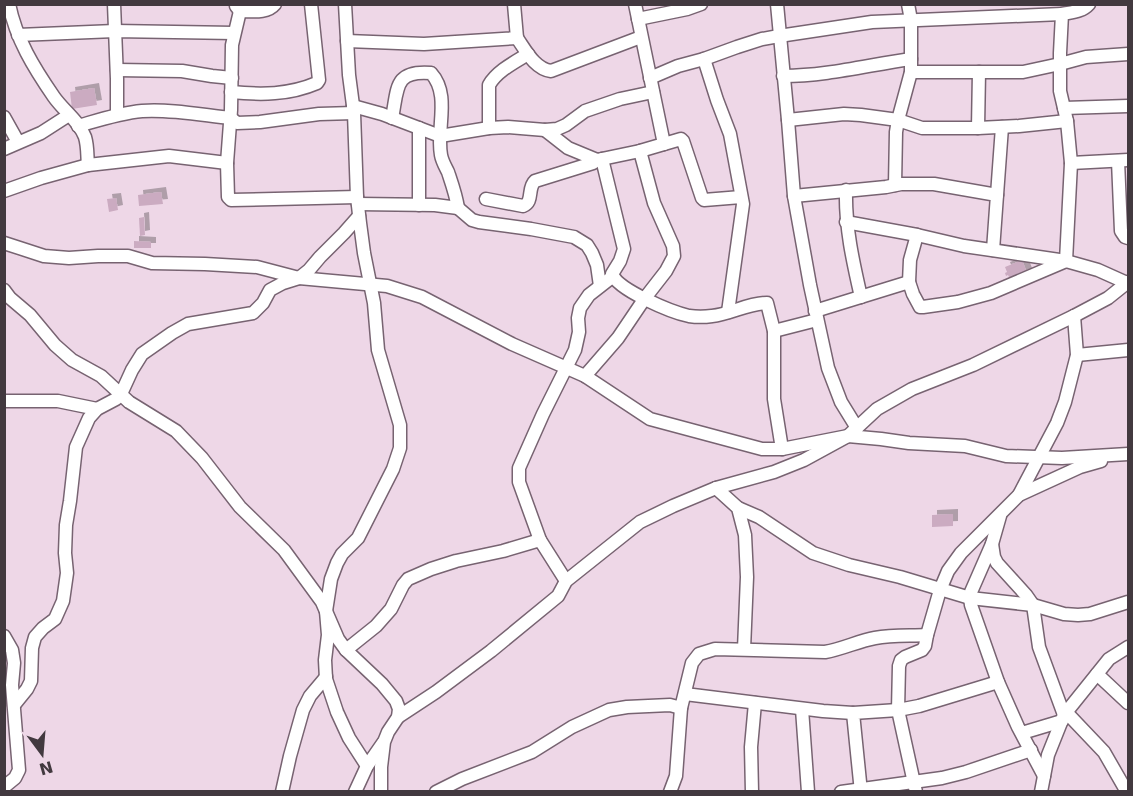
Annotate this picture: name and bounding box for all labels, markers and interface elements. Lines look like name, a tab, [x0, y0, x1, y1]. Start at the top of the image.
north arrow	[12, 724, 72, 784]
text: N	[37, 757, 55, 779]

